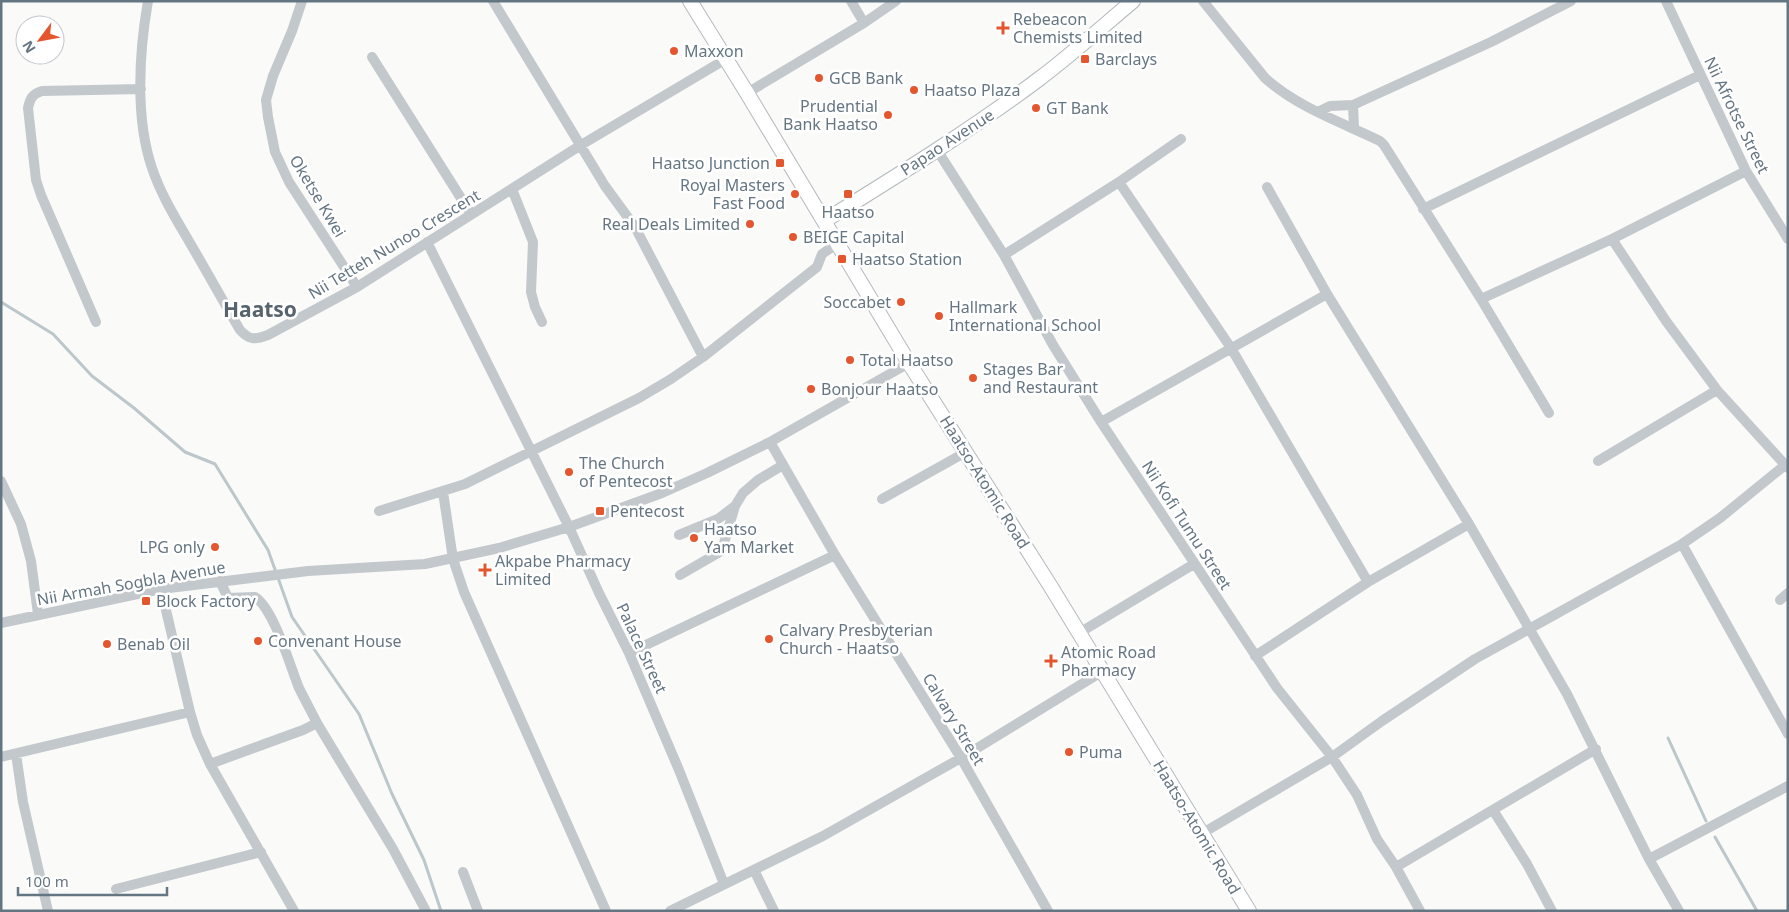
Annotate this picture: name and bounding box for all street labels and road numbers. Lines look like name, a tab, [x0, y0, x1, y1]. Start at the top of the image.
street label: Nii Afrotse Street	[1699, 53, 1775, 177]
street label: Papao Avenue	[896, 104, 998, 180]
street label: Oketse Kwei	[285, 151, 351, 241]
street label: Nii Tetteh Nunoo Crescent	[304, 184, 484, 304]
street label: Haatso-Atomic Road	[935, 411, 1035, 553]
street label: Nii Kofi Tumu Street	[1137, 456, 1237, 594]
street label: Nii Armah Sogbla Avenue	[35, 556, 227, 610]
street label: Palace Street	[611, 599, 673, 697]
street label: Calvary Street	[918, 669, 990, 769]
street label: Haatso-Atomic Road	[1148, 756, 1246, 898]

